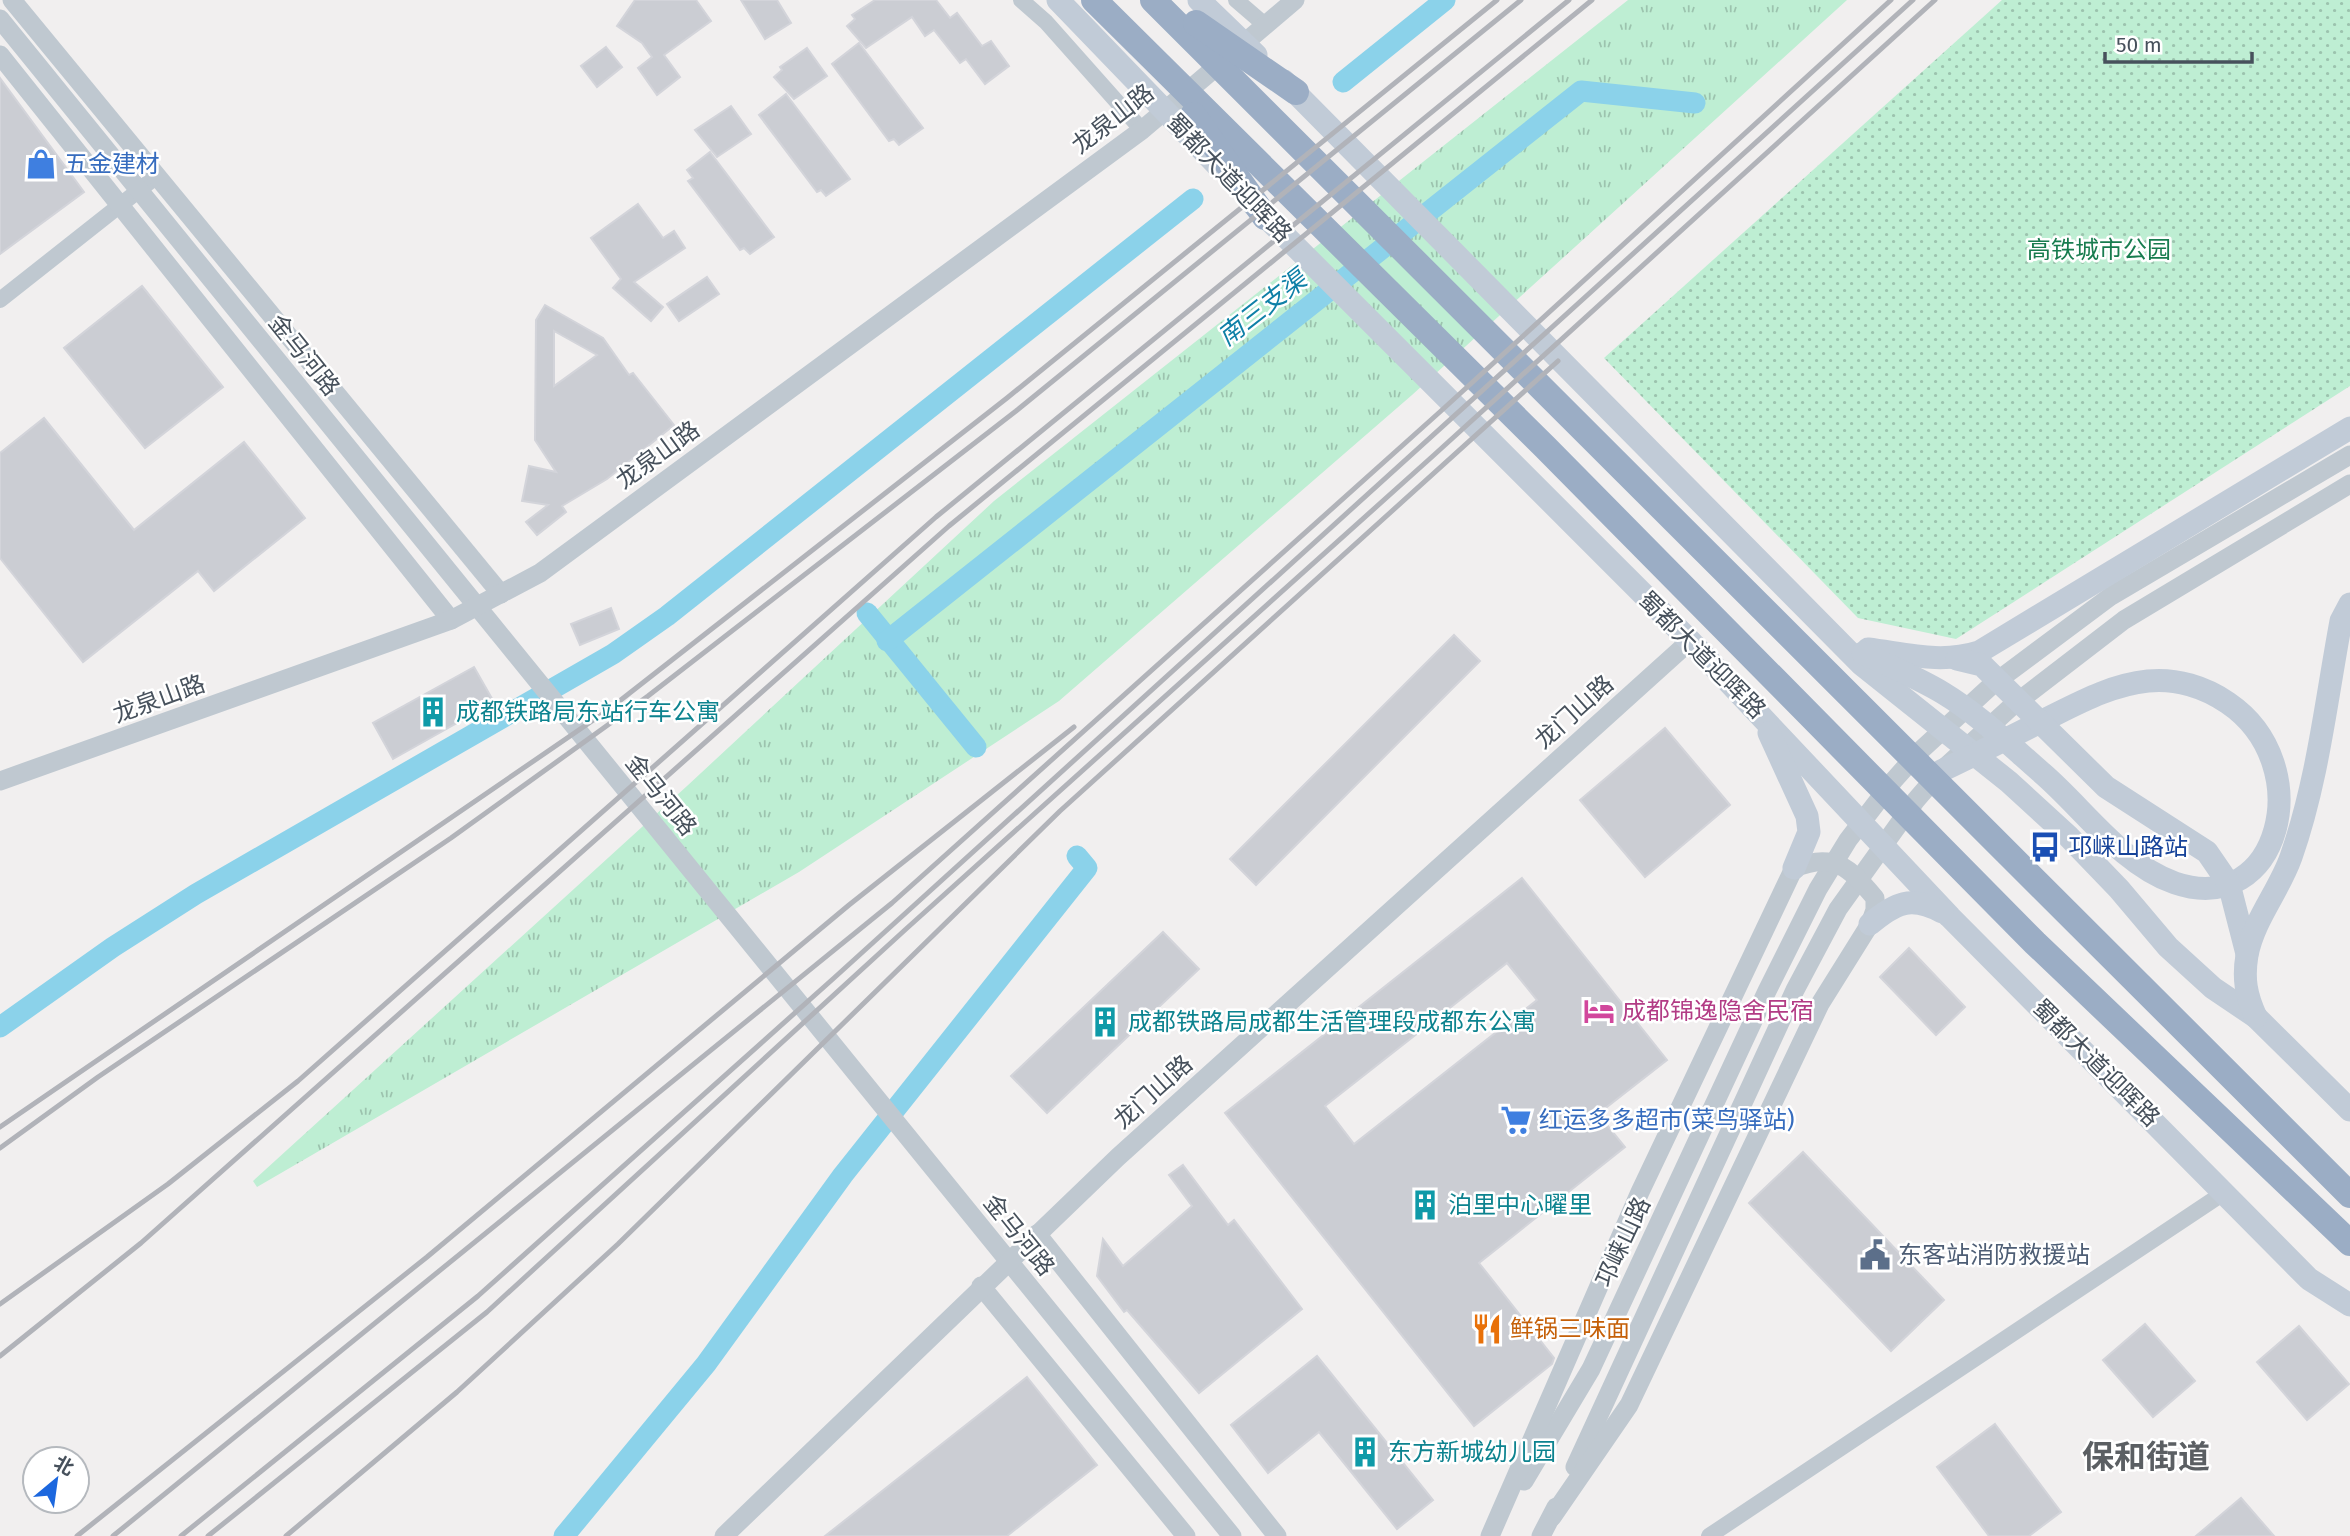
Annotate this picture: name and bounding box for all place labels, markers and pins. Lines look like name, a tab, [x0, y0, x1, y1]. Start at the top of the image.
shop icon: 五金建材	[24, 147, 58, 181]
place label: 五金建材	[64, 150, 160, 178]
building icon: 成都铁路局东站行车公寓	[416, 695, 450, 729]
place label: 成都铁路局东站行车公寓	[456, 698, 720, 726]
bus stop icon: 邛崃山路站	[2028, 830, 2062, 864]
place label: 邛崃山路站	[2068, 833, 2188, 861]
hotel icon: 成都锦逸隐舍民宿	[1582, 994, 1616, 1028]
place label: 成都锦逸隐舍民宿	[1622, 997, 1814, 1025]
building icon: 成都铁路局成都生活管理段成都东公寓	[1088, 1005, 1122, 1039]
place label: 成都铁路局成都生活管理段成都东公寓	[1128, 1008, 1536, 1036]
supermarket icon: 红运多多超市(菜鸟驿站)	[1499, 1103, 1533, 1137]
place label: 红运多多超市(菜鸟驿站)	[1539, 1106, 1795, 1134]
building icon: 泊里中心曜里	[1408, 1188, 1442, 1222]
place label: 泊里中心曜里	[1448, 1191, 1592, 1219]
public building icon: 东客站消防救援站	[1858, 1238, 1892, 1272]
place label: 东客站消防救援站	[1898, 1241, 2090, 1269]
restaurant icon: 鲜锅三味面	[1470, 1312, 1504, 1346]
place label: 鲜锅三味面	[1510, 1315, 1630, 1343]
building icon: 东方新城幼儿园	[1348, 1435, 1382, 1469]
place label: 东方新城幼儿园	[1388, 1438, 1556, 1466]

